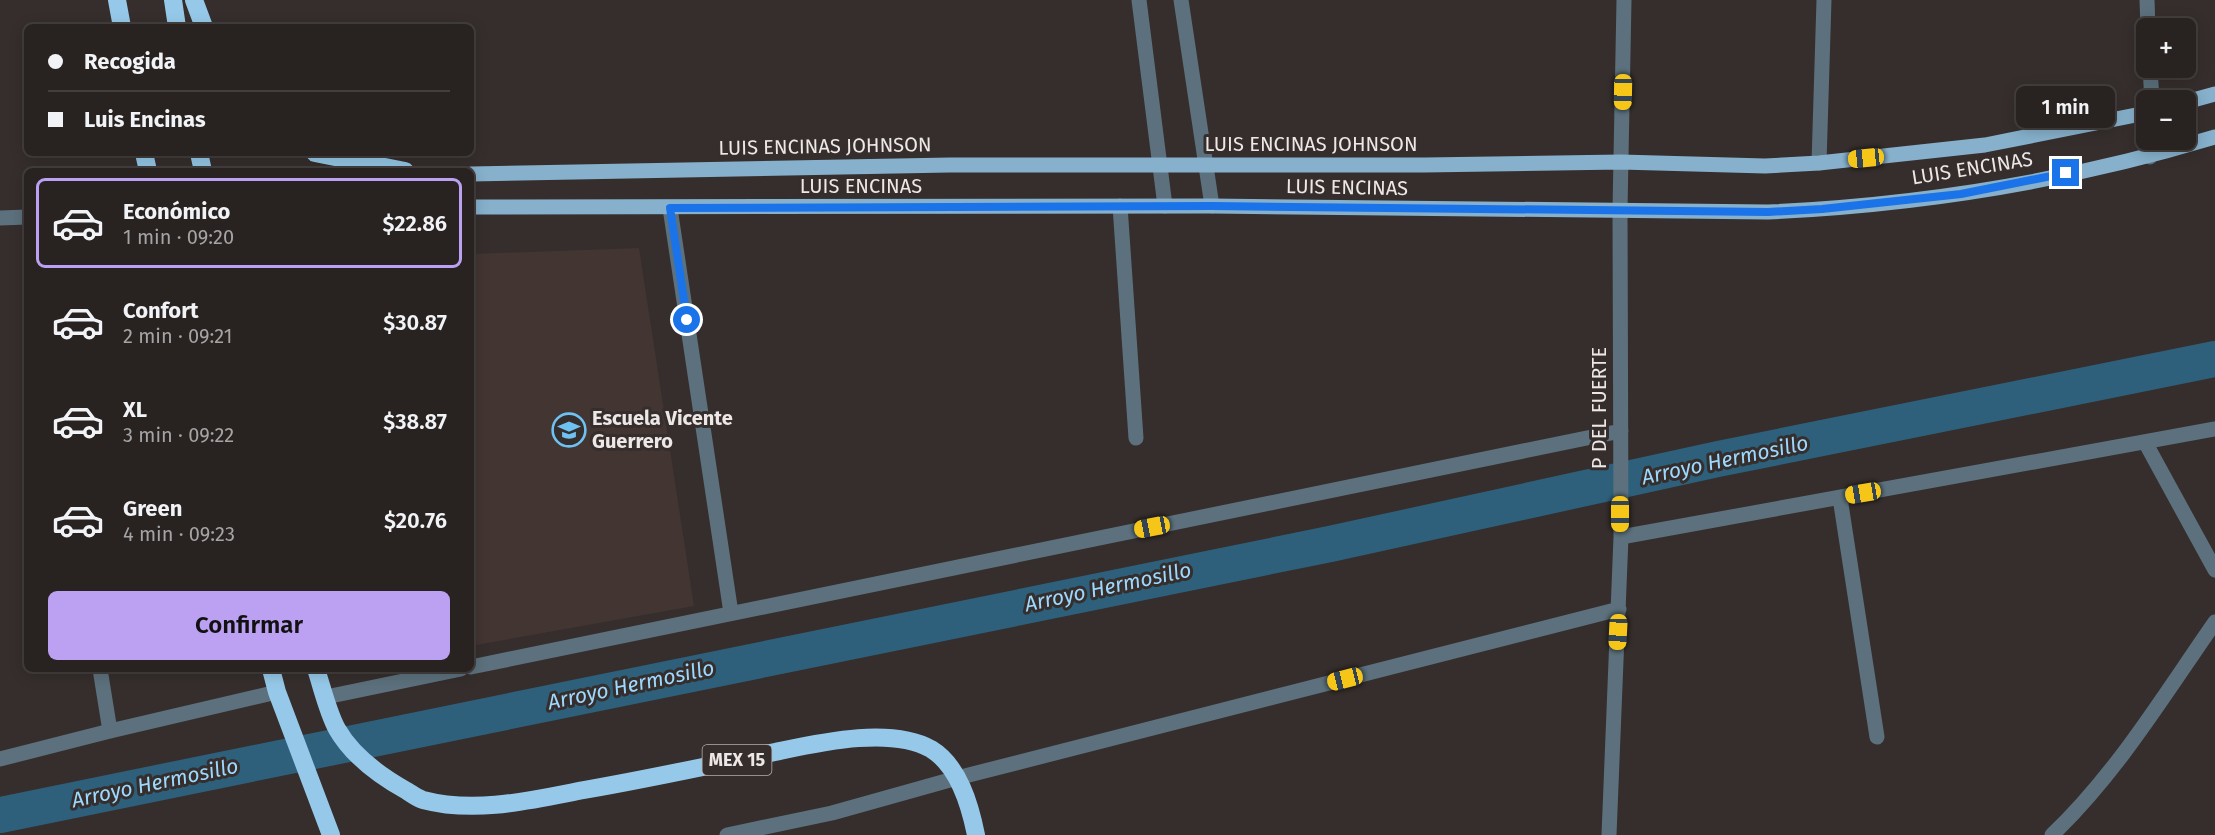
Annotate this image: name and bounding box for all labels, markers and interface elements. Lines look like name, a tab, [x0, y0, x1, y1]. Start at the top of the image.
map controls	[2136, 18, 2196, 150]
button: +	[2136, 18, 2196, 78]
text: Recogida	[84, 48, 176, 75]
car	[1614, 74, 1632, 110]
callout: 1 min	[2016, 86, 2116, 128]
button: −	[2136, 90, 2196, 150]
text: 1 min	[2041, 95, 2090, 119]
text: Luis Encinas	[84, 106, 206, 133]
street label: LUIS ENCINAS JOHNSON	[718, 132, 932, 160]
street label: LUIS ENCINAS JOHNSON	[1204, 132, 1418, 156]
car	[1847, 147, 1885, 169]
street label: LUIS ENCINAS	[1910, 147, 2034, 189]
route end	[2052, 159, 2079, 186]
street label: LUIS ENCINAS	[800, 174, 922, 198]
street label: LUIS ENCINAS	[1286, 174, 1408, 200]
icon: car	[51, 196, 105, 250]
text: Económico	[123, 198, 230, 225]
text: $22.86	[383, 210, 447, 237]
text: 1 min · 09:20	[123, 225, 234, 249]
icon: car	[51, 295, 105, 349]
text: Confort	[123, 297, 199, 324]
route start	[673, 306, 700, 333]
text: $30.87	[383, 309, 447, 336]
text: 2 min · 09:21	[123, 324, 232, 348]
street label: P DEL FUERTE	[1587, 347, 1611, 469]
icon: car	[51, 394, 105, 448]
text: XL	[123, 396, 147, 423]
place label: Escuela Vicente Guerrero	[592, 406, 733, 453]
text: $38.87	[383, 408, 447, 435]
school or university icon: Escuela Vicente Guerrero	[551, 412, 587, 448]
text: 3 min · 09:22	[123, 423, 234, 447]
water label: Arroyo Hermosillo	[1638, 430, 1811, 491]
car	[1844, 481, 1882, 505]
icon: car	[51, 493, 105, 547]
text: Green	[123, 495, 182, 522]
car	[1611, 496, 1629, 532]
text: $20.76	[384, 507, 447, 534]
car	[1133, 515, 1171, 539]
text: 4 min · 09:23	[123, 522, 235, 546]
water label: Arroyo Hermosillo	[1021, 557, 1194, 618]
button: Confirmar	[48, 591, 450, 660]
car	[1608, 614, 1628, 650]
water label: Arroyo Hermosillo	[544, 655, 717, 716]
car	[1325, 666, 1365, 692]
road number: MEX 15	[702, 745, 771, 775]
water label: Arroyo Hermosillo	[68, 753, 241, 814]

